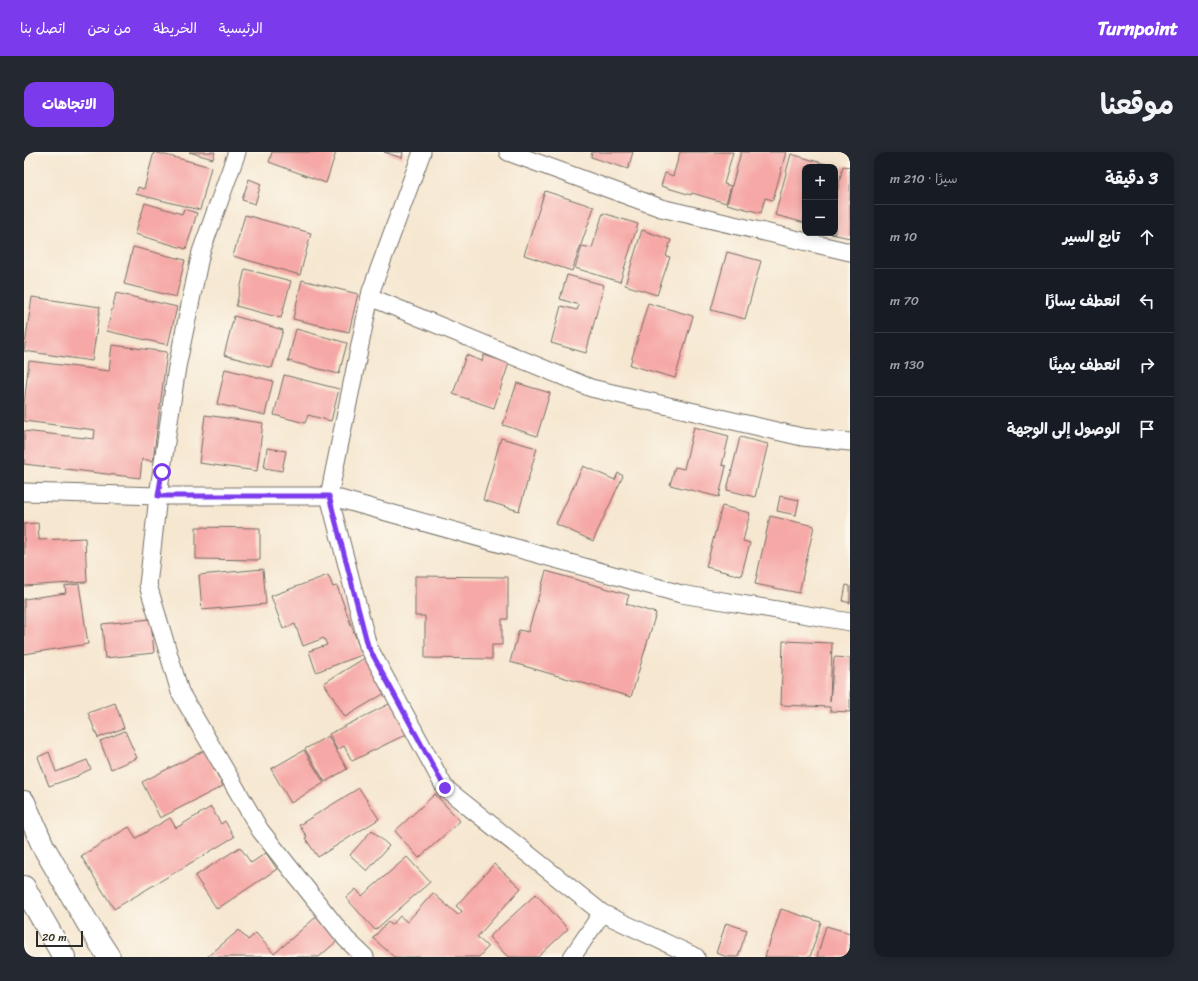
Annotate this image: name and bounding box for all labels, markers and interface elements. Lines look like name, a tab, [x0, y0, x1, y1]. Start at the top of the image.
text: Turnpoint	[1097, 12, 1178, 45]
text: اتصل بنا	[20, 16, 66, 41]
text: من نحن	[88, 16, 131, 41]
text: الخريطة	[153, 16, 197, 41]
text: الرئيسية	[219, 16, 263, 41]
text: موقعنا	[1100, 80, 1174, 129]
button: الاتجاهات	[24, 82, 114, 127]
text: 3 دقيقة	[1105, 163, 1158, 193]
map controls	[802, 164, 838, 236]
button: +	[802, 164, 838, 200]
text: سيرًا · 210 m	[890, 167, 958, 190]
button: −	[802, 200, 838, 236]
text: تابع السير	[1063, 224, 1120, 250]
text: 10 m	[890, 225, 917, 248]
icon: ahead	[1136, 226, 1158, 248]
text: انعطف يسارًا	[1045, 288, 1120, 314]
text: 70 m	[890, 289, 919, 312]
icon: left	[1136, 290, 1158, 312]
text: انعطف يمينًا	[1049, 352, 1120, 378]
text: 130 m	[890, 353, 924, 376]
icon: right	[1136, 354, 1158, 376]
text: الوصول إلى الوجهة	[1007, 416, 1120, 442]
icon: arrive	[1136, 418, 1158, 440]
route start	[153, 463, 171, 481]
route end	[436, 779, 454, 797]
text: 20 m	[42, 928, 67, 947]
scale bar	[36, 929, 83, 948]

